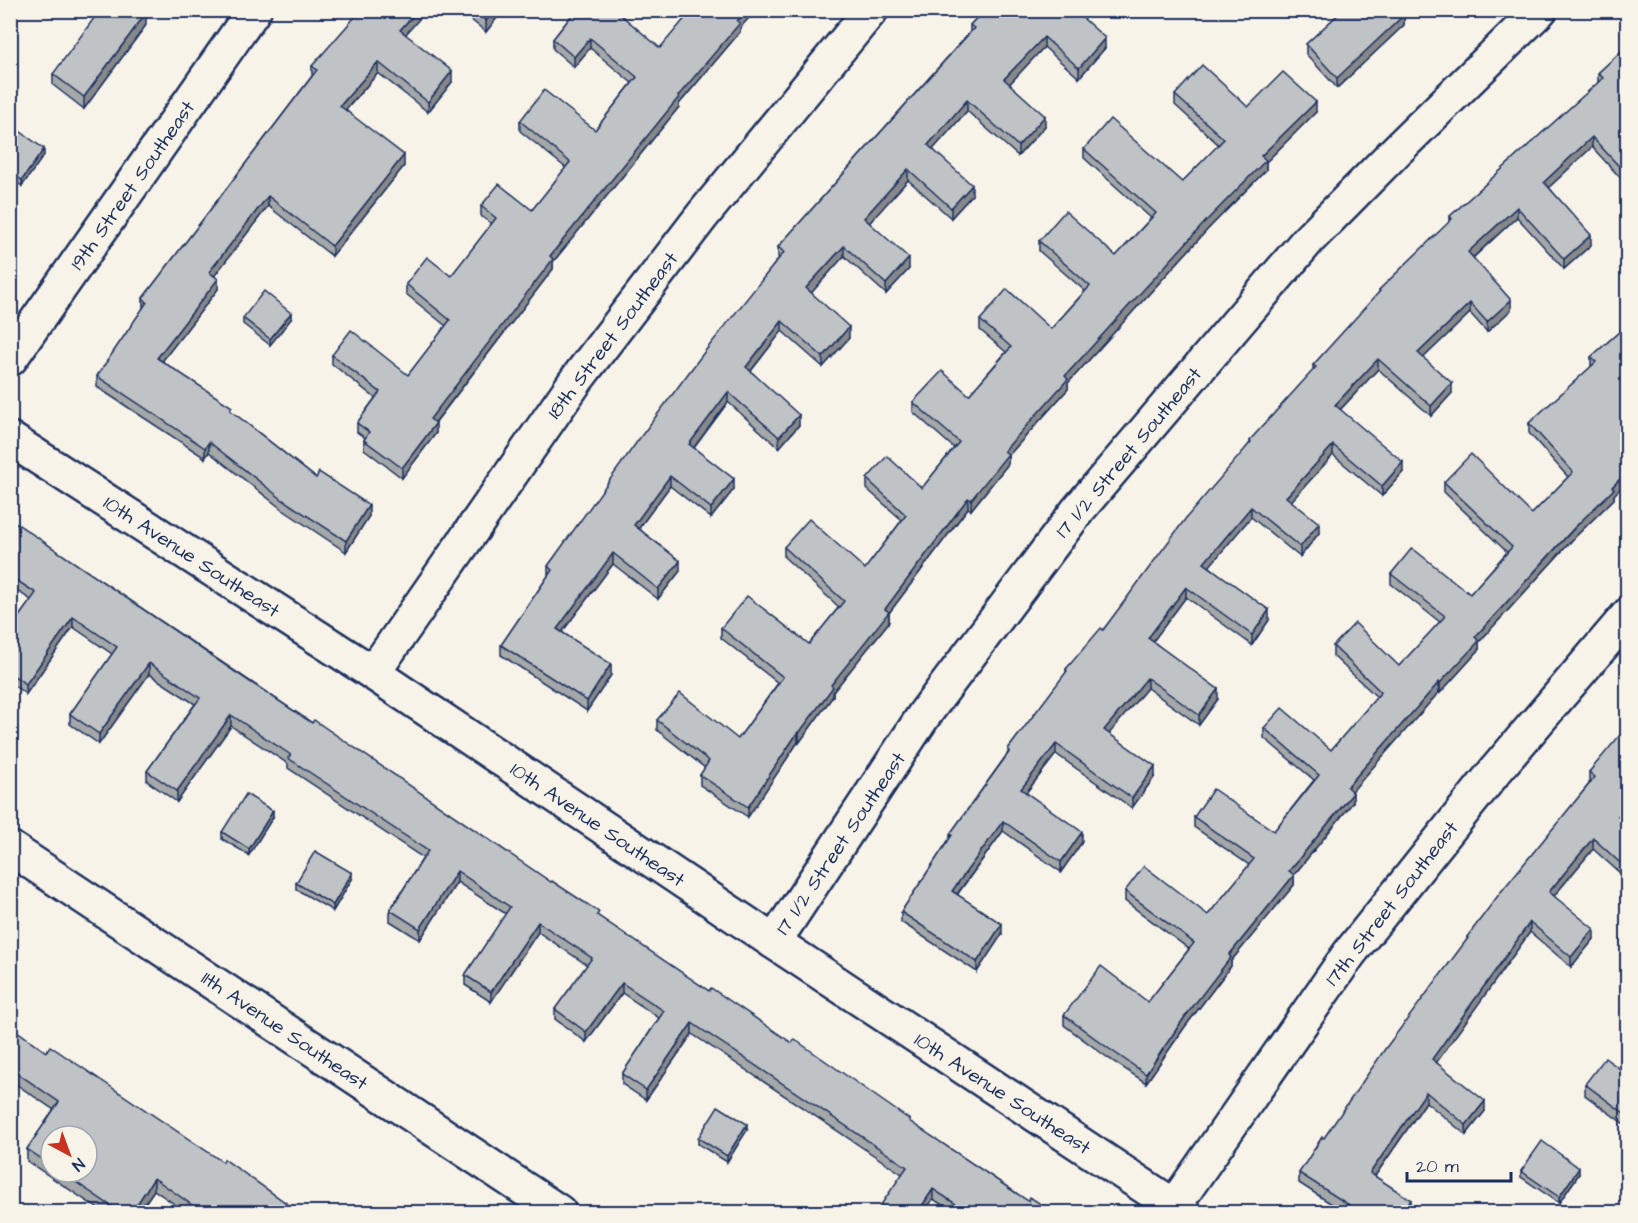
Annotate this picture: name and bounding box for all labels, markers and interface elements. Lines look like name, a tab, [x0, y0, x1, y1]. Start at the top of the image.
street label: 19th Street Southeast	[64, 95, 202, 276]
street label: 18th Street Southeast	[541, 246, 685, 425]
street label: 17 1/2 Street Southeast	[1049, 361, 1209, 544]
street label: 10th Avenue Southeast	[98, 489, 285, 625]
street label: 17 1/2 Street Southeast	[769, 747, 913, 941]
street label: 10th Avenue Southeast	[504, 756, 690, 894]
street label: 17th Street Southeast	[1319, 815, 1465, 992]
street label: 11th Avenue Southeast	[196, 965, 373, 1097]
street label: 10th Avenue Southeast	[909, 1026, 1096, 1162]
north arrow	[39, 1124, 99, 1184]
scale bar	[1407, 1145, 1510, 1183]
text: N	[67, 1153, 89, 1176]
text: 20 m	[1416, 1154, 1459, 1179]

